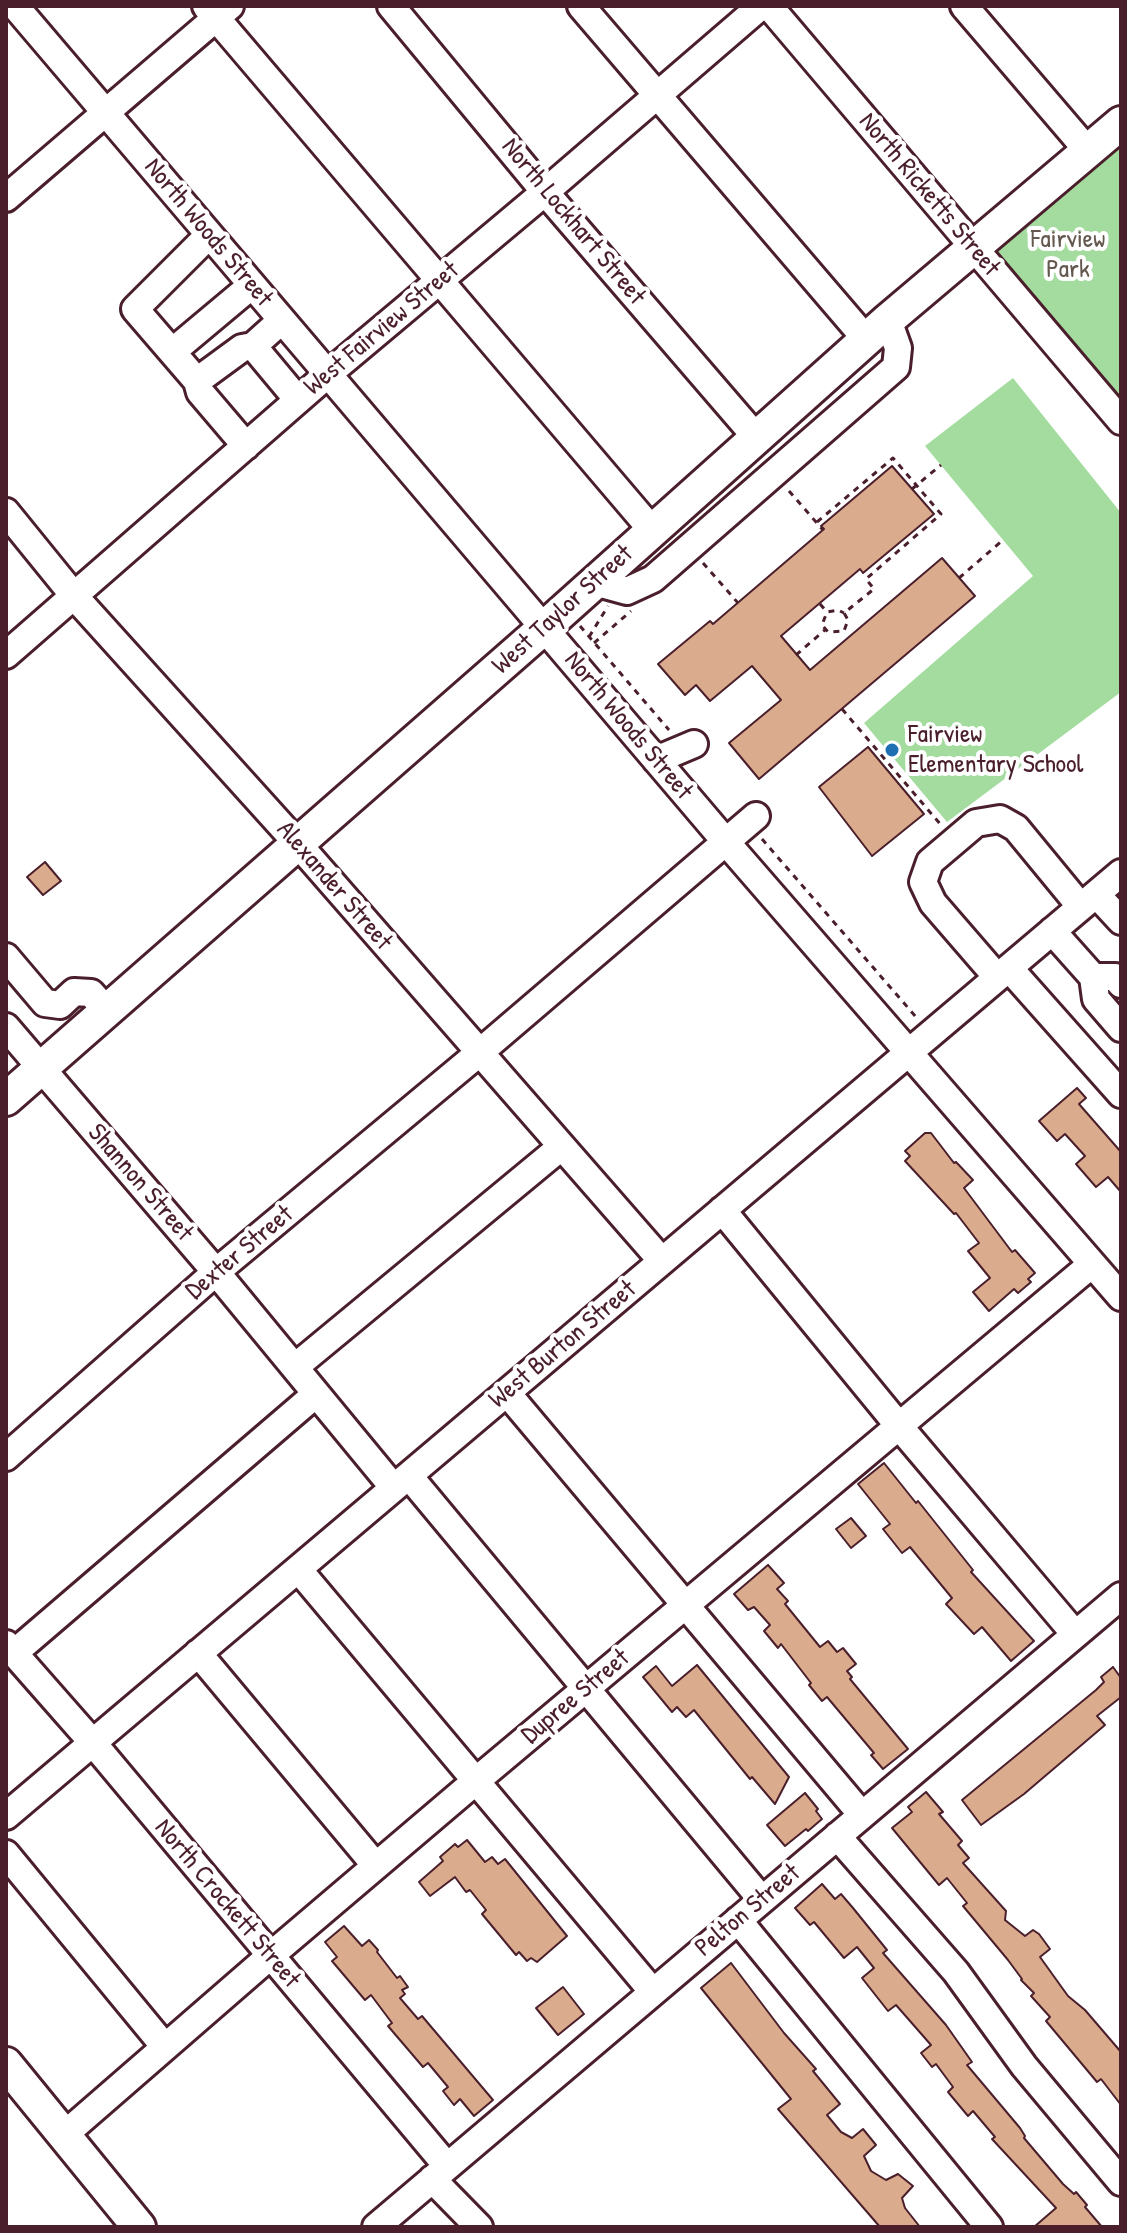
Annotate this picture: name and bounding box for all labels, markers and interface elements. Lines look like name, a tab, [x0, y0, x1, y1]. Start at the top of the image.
street label: North Ricketts Street	[852, 107, 1006, 283]
street label: North Lockhart Street	[494, 132, 652, 312]
street label: North Woods Street	[137, 153, 279, 313]
park label: Fairview Park	[1031, 224, 1105, 286]
street label: West Fairview Street	[298, 255, 466, 403]
street label: West Taylor Street	[486, 539, 640, 681]
street label: North Woods Street	[557, 646, 699, 806]
place label: Fairview Elementary School	[908, 719, 1083, 780]
marker: Fairview Elementary School	[883, 741, 901, 759]
street label: Alexander Street	[270, 815, 398, 957]
street label: Shannon Street	[81, 1118, 199, 1248]
street label: Dexter Street	[180, 1199, 300, 1307]
street label: West Burton Street	[483, 1274, 643, 1416]
street label: Dupree Street	[516, 1643, 636, 1751]
street label: North Crockett Street	[147, 1813, 307, 1995]
street label: Pelton Street	[689, 1858, 807, 1964]

